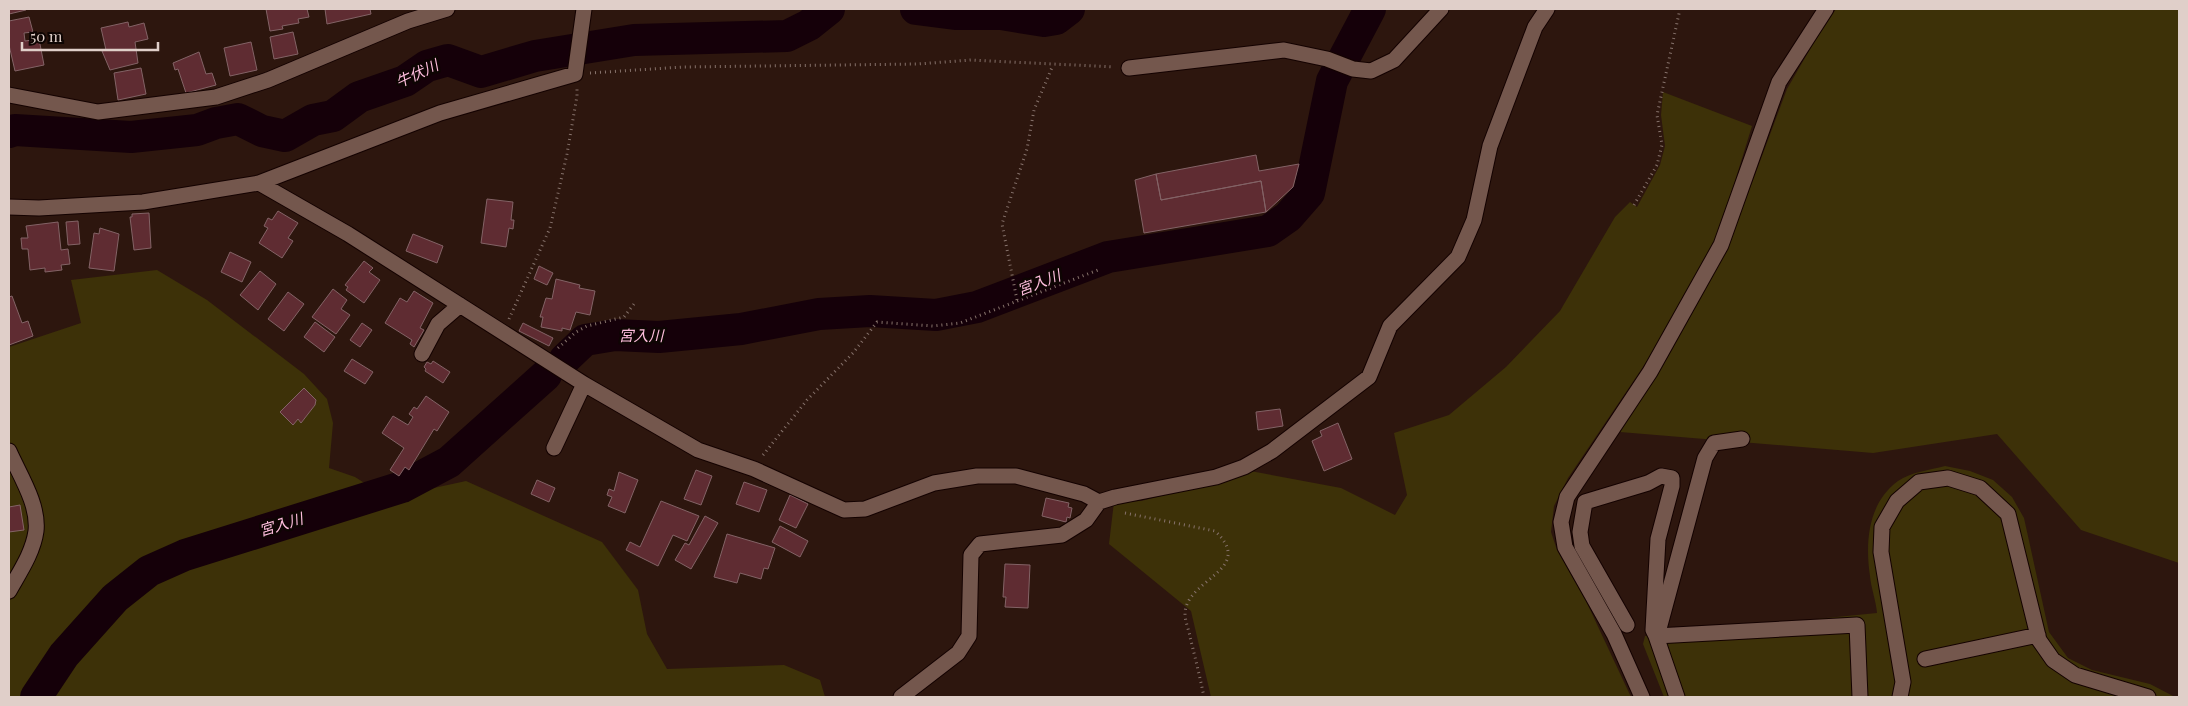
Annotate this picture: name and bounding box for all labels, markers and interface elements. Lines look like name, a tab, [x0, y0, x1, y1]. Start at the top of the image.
scale bar	[22, 20, 159, 52]
text: 50 m	[30, 26, 63, 46]
water label: 牛伏川	[392, 54, 443, 92]
water label: 宮入川	[1014, 264, 1065, 299]
water label: 宮入川	[618, 325, 665, 345]
water label: 宮入川	[256, 507, 307, 540]

